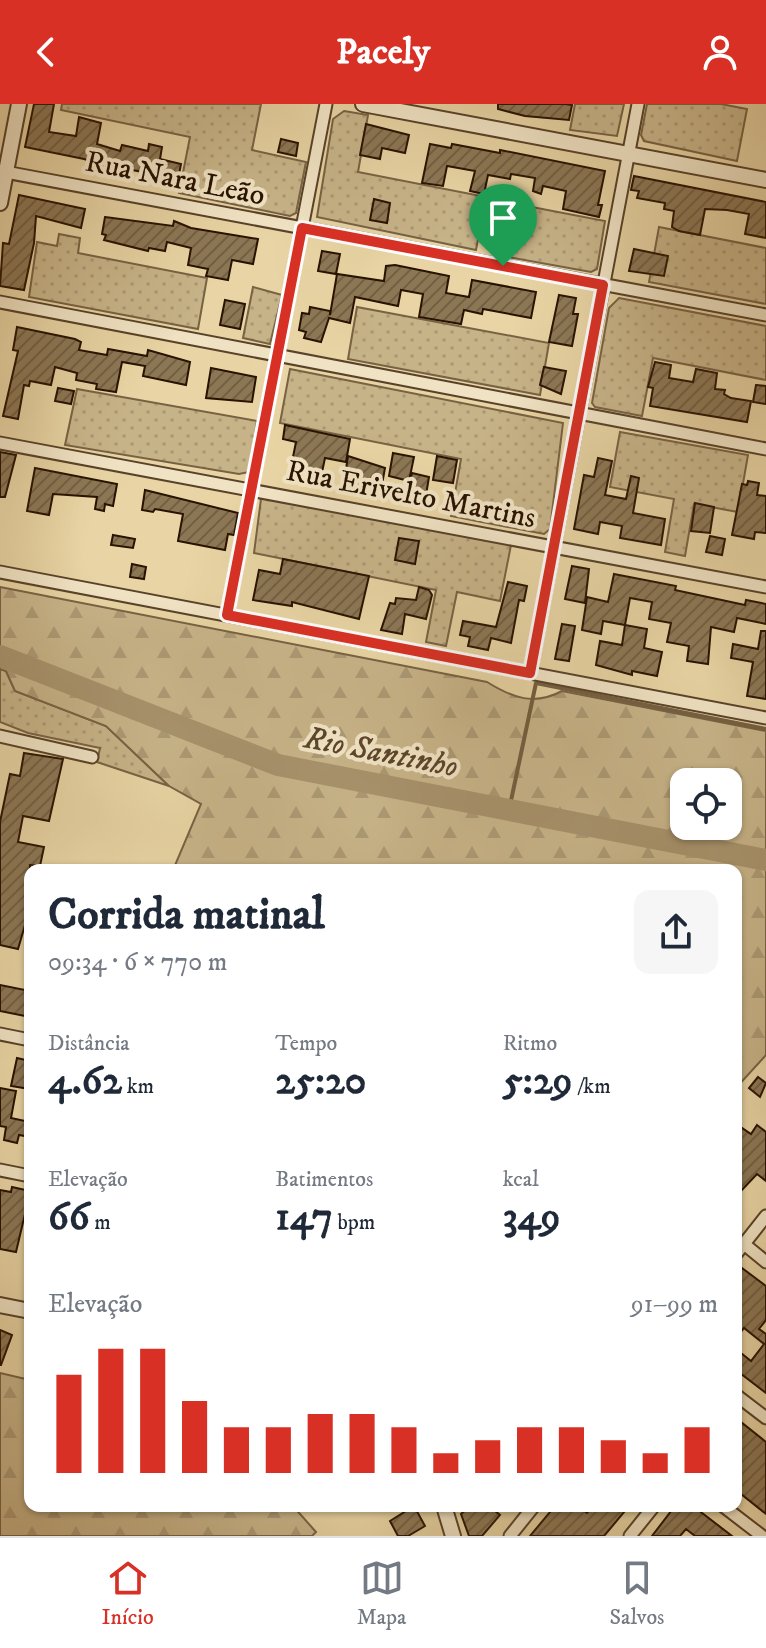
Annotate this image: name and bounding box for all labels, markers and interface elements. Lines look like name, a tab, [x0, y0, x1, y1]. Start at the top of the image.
icon: back	[24, 30, 68, 74]
text: Pacely	[336, 30, 430, 75]
icon: person	[698, 30, 742, 74]
street label: Rua Nara Leão	[82, 143, 268, 215]
pin	[469, 184, 537, 266]
icon: arrive	[481, 196, 525, 240]
street label: Rua Erivelto Martins	[283, 453, 539, 537]
water label: Rio Santinho	[300, 718, 461, 787]
map controls	[670, 768, 742, 840]
button: locate	[670, 768, 742, 840]
text: Corrida matinal	[48, 888, 325, 943]
button: share	[634, 890, 718, 974]
text: 09:34 · 6 × 770 m	[48, 946, 227, 979]
text: Distância	[48, 1030, 130, 1057]
text: Tempo	[275, 1030, 337, 1057]
text: Ritmo	[503, 1030, 557, 1057]
text: 4.62	[48, 1057, 122, 1107]
text: 25:20	[275, 1057, 366, 1107]
text: 5:29	[503, 1057, 573, 1107]
text: km	[122, 1073, 154, 1100]
text: /km	[573, 1073, 611, 1100]
text: Elevação	[48, 1166, 128, 1193]
text: Batimentos	[275, 1166, 373, 1193]
text: kcal	[503, 1166, 539, 1193]
text: 66	[48, 1193, 90, 1243]
text: 147	[275, 1193, 333, 1243]
text: 349	[503, 1193, 561, 1243]
text: m	[90, 1209, 111, 1236]
text: bpm	[333, 1209, 375, 1236]
text: Elevação	[48, 1288, 142, 1321]
text: 91–99 m	[631, 1288, 718, 1321]
tab: Início	[102, 1556, 154, 1631]
tab: Mapa	[357, 1556, 406, 1631]
tab: Salvos	[610, 1556, 664, 1631]

